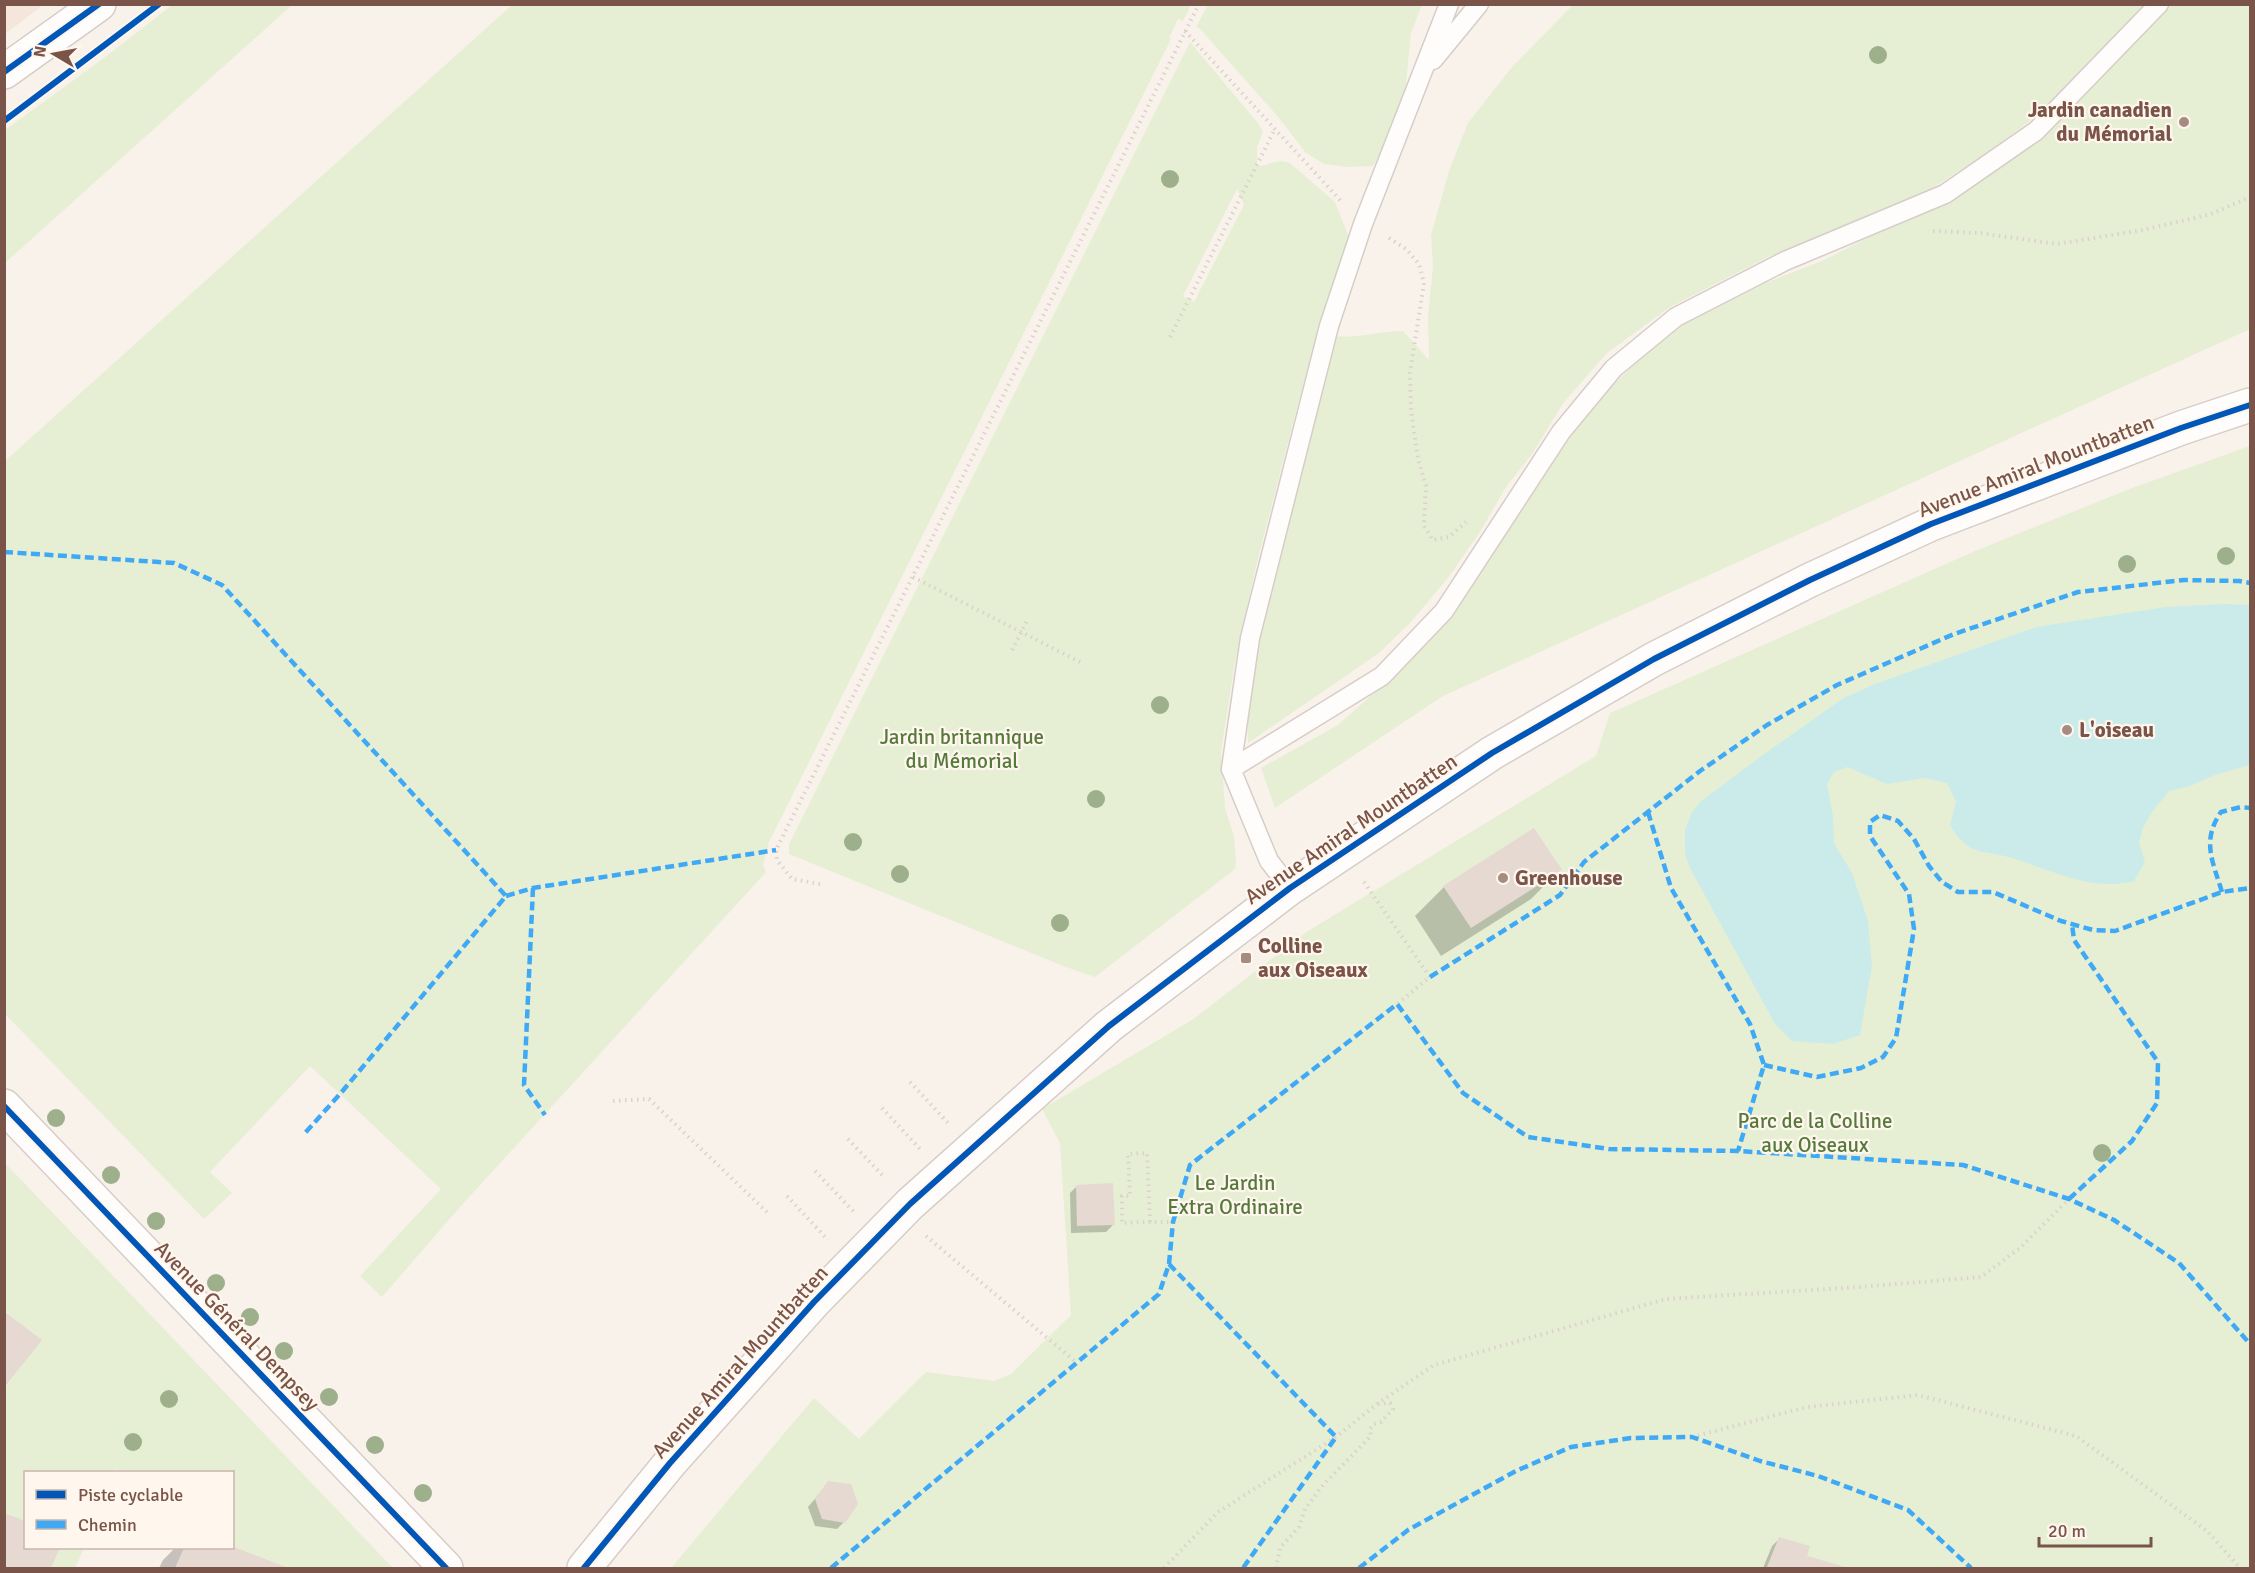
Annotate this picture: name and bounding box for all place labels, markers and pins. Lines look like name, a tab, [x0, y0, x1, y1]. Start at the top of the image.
place label: Jardin canadien du Mémorial	[2028, 97, 2172, 147]
marker: Jardin canadien du Mémorial	[2177, 115, 2191, 129]
place label: L'oiseau	[2079, 717, 2154, 743]
marker: L'oiseau	[2060, 723, 2074, 737]
place label: Greenhouse	[1515, 865, 1623, 891]
marker: Greenhouse	[1496, 871, 1510, 885]
place label: Colline aux Oiseaux	[1258, 933, 1368, 983]
marker: Colline aux Oiseaux	[1239, 951, 1253, 965]

